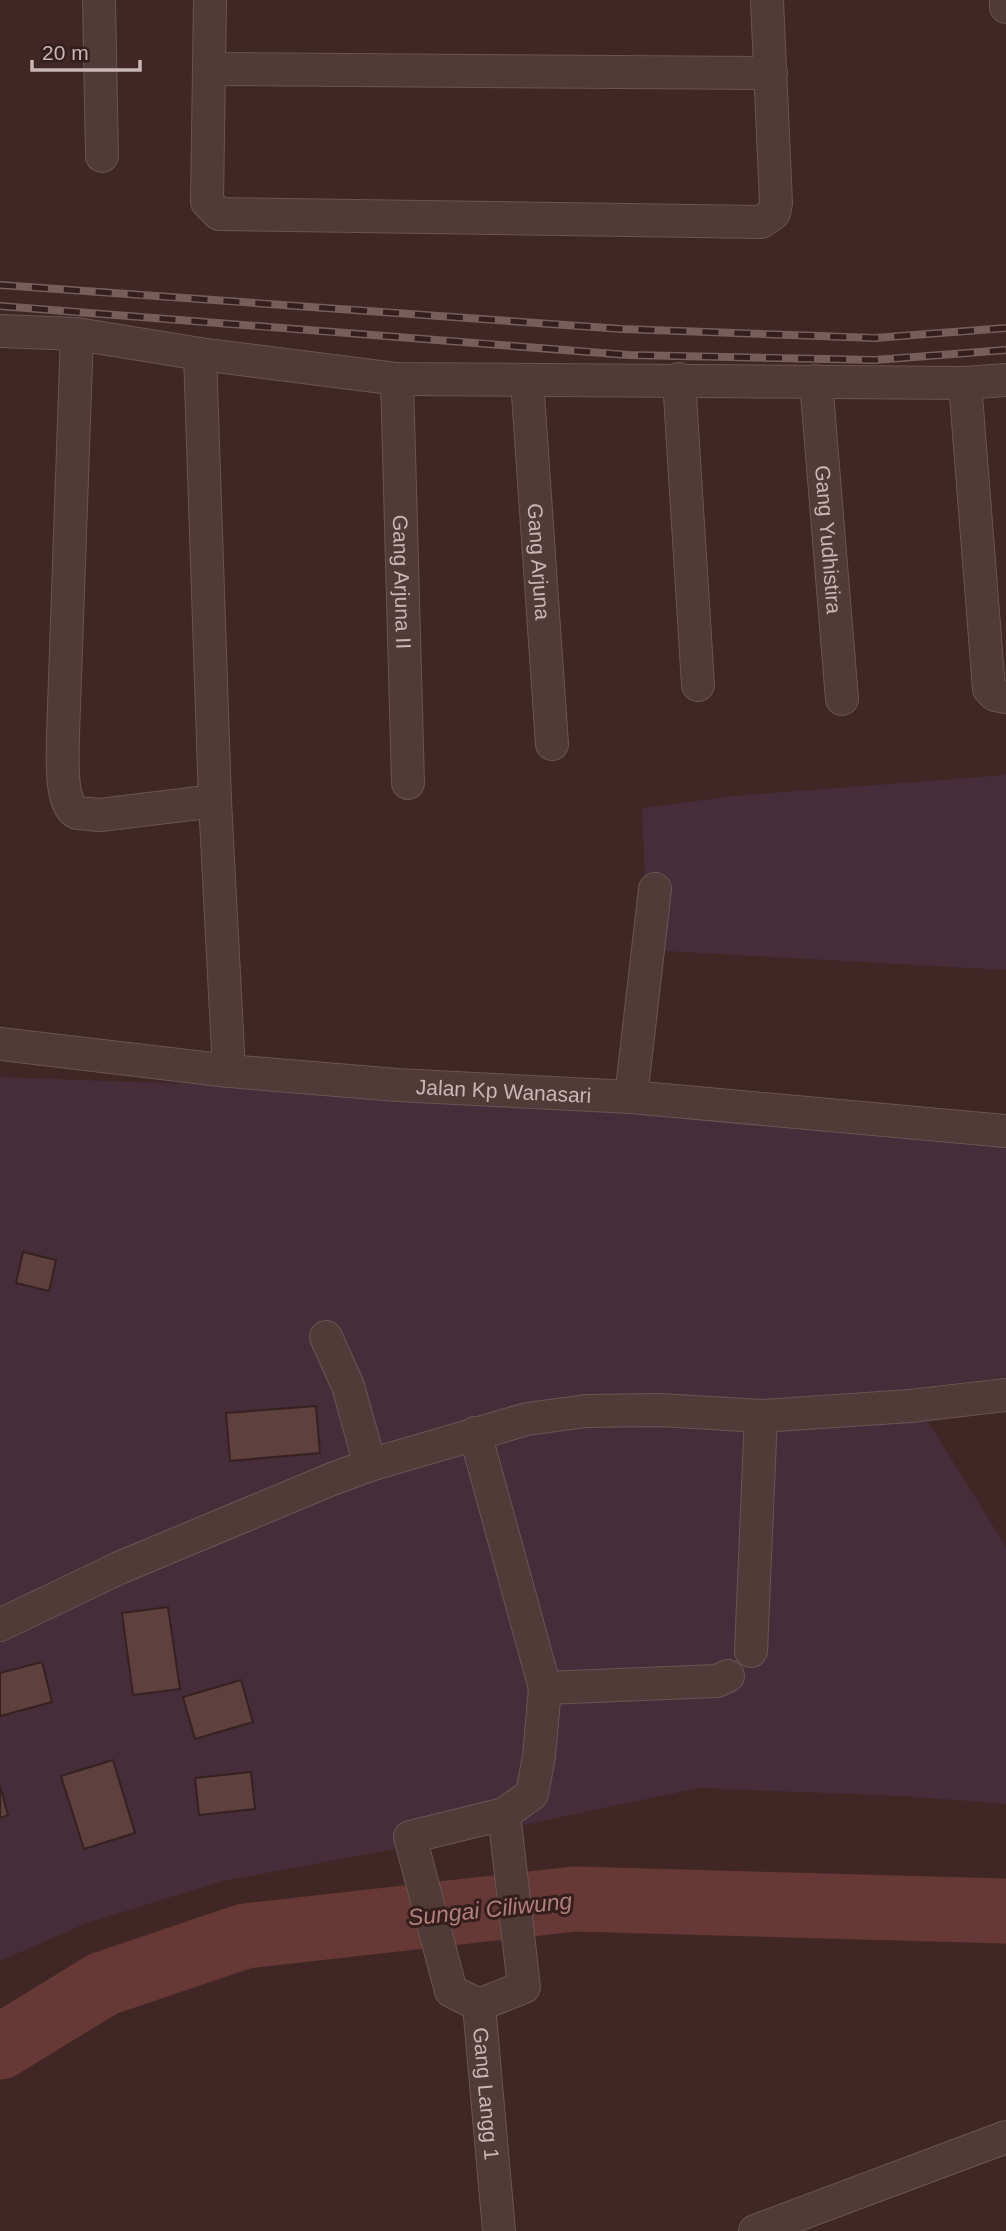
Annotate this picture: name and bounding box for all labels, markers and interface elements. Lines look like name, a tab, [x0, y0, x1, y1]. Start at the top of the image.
scale bar	[32, 28, 140, 72]
text: 20 m	[42, 41, 89, 64]
street label: Gang Yudhistira	[811, 464, 847, 615]
street label: Gang Arjuna	[524, 502, 555, 621]
street label: Gang Arjuna II	[389, 514, 416, 649]
street label: Jalan Kp Wanasari	[415, 1074, 592, 1106]
water label: Sungai Ciliwung	[407, 1887, 574, 1931]
street label: Gang Langg 1	[470, 2026, 504, 2161]

